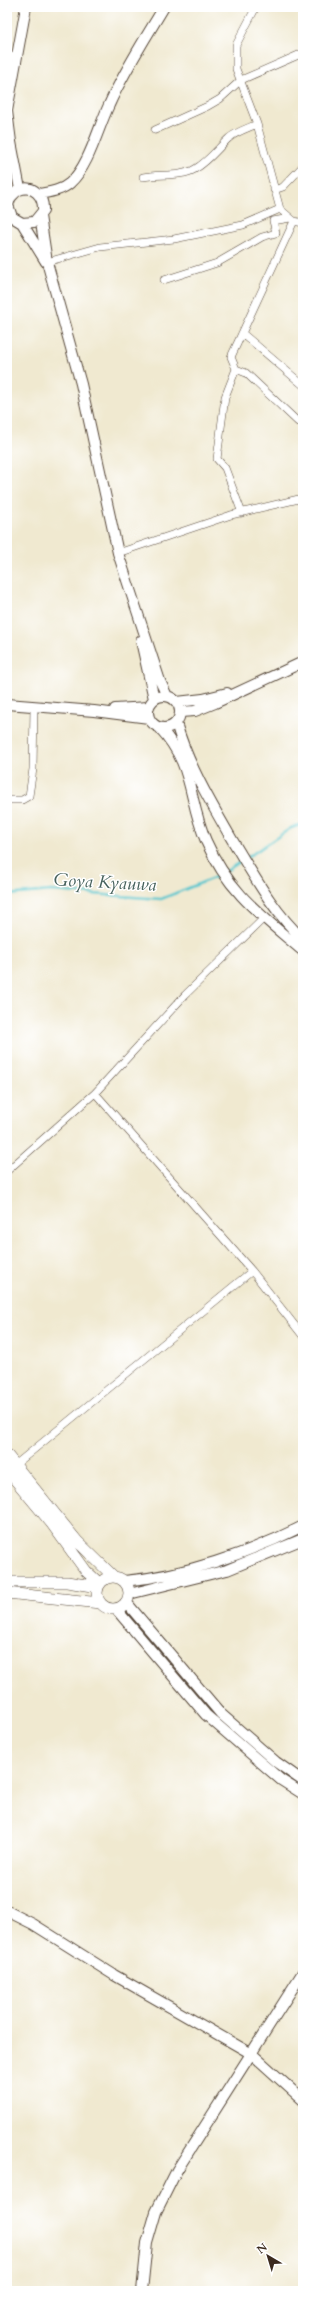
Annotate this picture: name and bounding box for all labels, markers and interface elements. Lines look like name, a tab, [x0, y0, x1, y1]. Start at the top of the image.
water label: Goya Kyauwa	[53, 867, 157, 898]
north arrow	[248, 2236, 288, 2276]
text: N	[254, 2239, 271, 2257]

